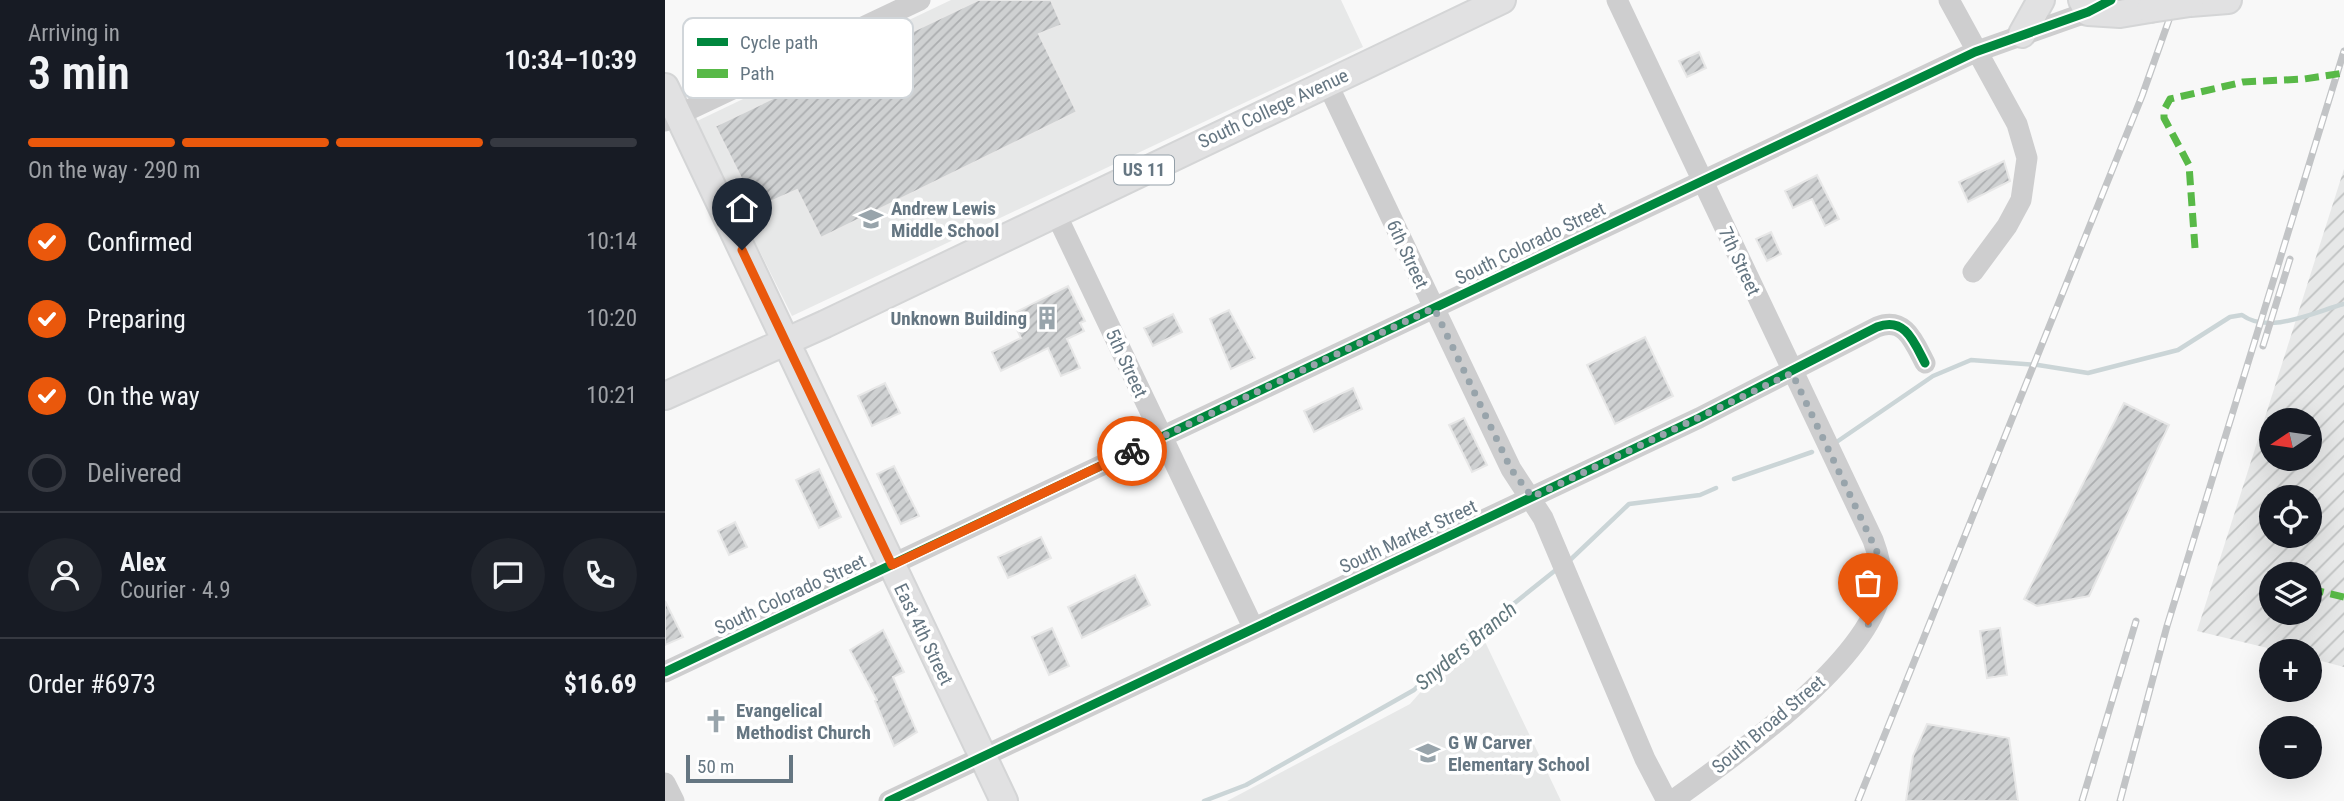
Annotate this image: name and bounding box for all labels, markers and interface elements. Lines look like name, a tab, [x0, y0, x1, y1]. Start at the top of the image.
legend	[683, 18, 913, 98]
text: Arriving in	[28, 20, 120, 47]
text: Cycle path	[740, 31, 818, 54]
text: 10:34–10:39	[504, 45, 637, 75]
text: 3 min	[28, 46, 130, 100]
text: Path	[740, 62, 774, 85]
street label: South College Avenue	[1194, 64, 1352, 153]
road number: US 11	[1114, 155, 1174, 184]
text: On the way · 290 m	[28, 157, 200, 184]
pin	[712, 178, 772, 250]
icon: home	[723, 189, 761, 227]
place label: Andrew Lewis Middle School	[891, 197, 999, 242]
street label: South Colorado Street	[1451, 197, 1609, 290]
school or university icon: Andrew Lewis Middle School	[857, 205, 885, 233]
street label: 6th Street	[1382, 216, 1433, 292]
icon: check	[28, 223, 66, 261]
street label: 7th Street	[1714, 223, 1765, 299]
text: Confirmed	[87, 227, 193, 257]
text: 10:14	[586, 228, 637, 255]
icon: check	[28, 300, 66, 338]
text: Preparing	[87, 304, 186, 334]
building icon: Unknown Building	[1033, 304, 1061, 332]
text: 10:20	[586, 305, 637, 332]
place label: Unknown Building	[890, 307, 1027, 330]
street label: 5th Street	[1101, 325, 1152, 401]
icon: check	[28, 377, 66, 415]
text: On the way	[87, 381, 200, 411]
text: 10:21	[586, 382, 637, 409]
north arrow	[2259, 408, 2322, 471]
map controls	[2259, 408, 2322, 779]
courier	[1097, 416, 1167, 486]
icon: bike	[1113, 432, 1151, 470]
text: Delivered	[87, 458, 182, 488]
button: locate	[2259, 485, 2322, 548]
street label: South Market Street	[1336, 495, 1480, 578]
button: person	[28, 538, 102, 612]
button: chat	[471, 538, 545, 612]
button: phone	[563, 538, 637, 612]
text: Alex	[120, 547, 166, 577]
street label: South Colorado Street	[711, 549, 870, 640]
pin	[1838, 553, 1898, 625]
button: layers	[2259, 562, 2322, 625]
icon: bag	[1849, 564, 1887, 602]
text: Courier · 4.9	[120, 577, 231, 604]
street label: East 4th Street	[889, 580, 958, 689]
water label: Snyders Branch	[1411, 597, 1521, 695]
button: +	[2259, 639, 2322, 702]
text: Order #6973	[28, 669, 156, 699]
text: $16.69	[564, 669, 637, 699]
street label: South Broad Street	[1707, 670, 1830, 778]
place label: Evangelical Methodist Church	[736, 699, 871, 744]
church icon: Evangelical Methodist Church	[702, 707, 730, 735]
button: −	[2259, 716, 2322, 779]
place label: G W Carver Elementary School	[1448, 731, 1590, 776]
school or university icon: G W Carver Elementary School	[1414, 739, 1442, 767]
scale bar	[686, 752, 793, 784]
text: 50 m	[697, 755, 734, 778]

